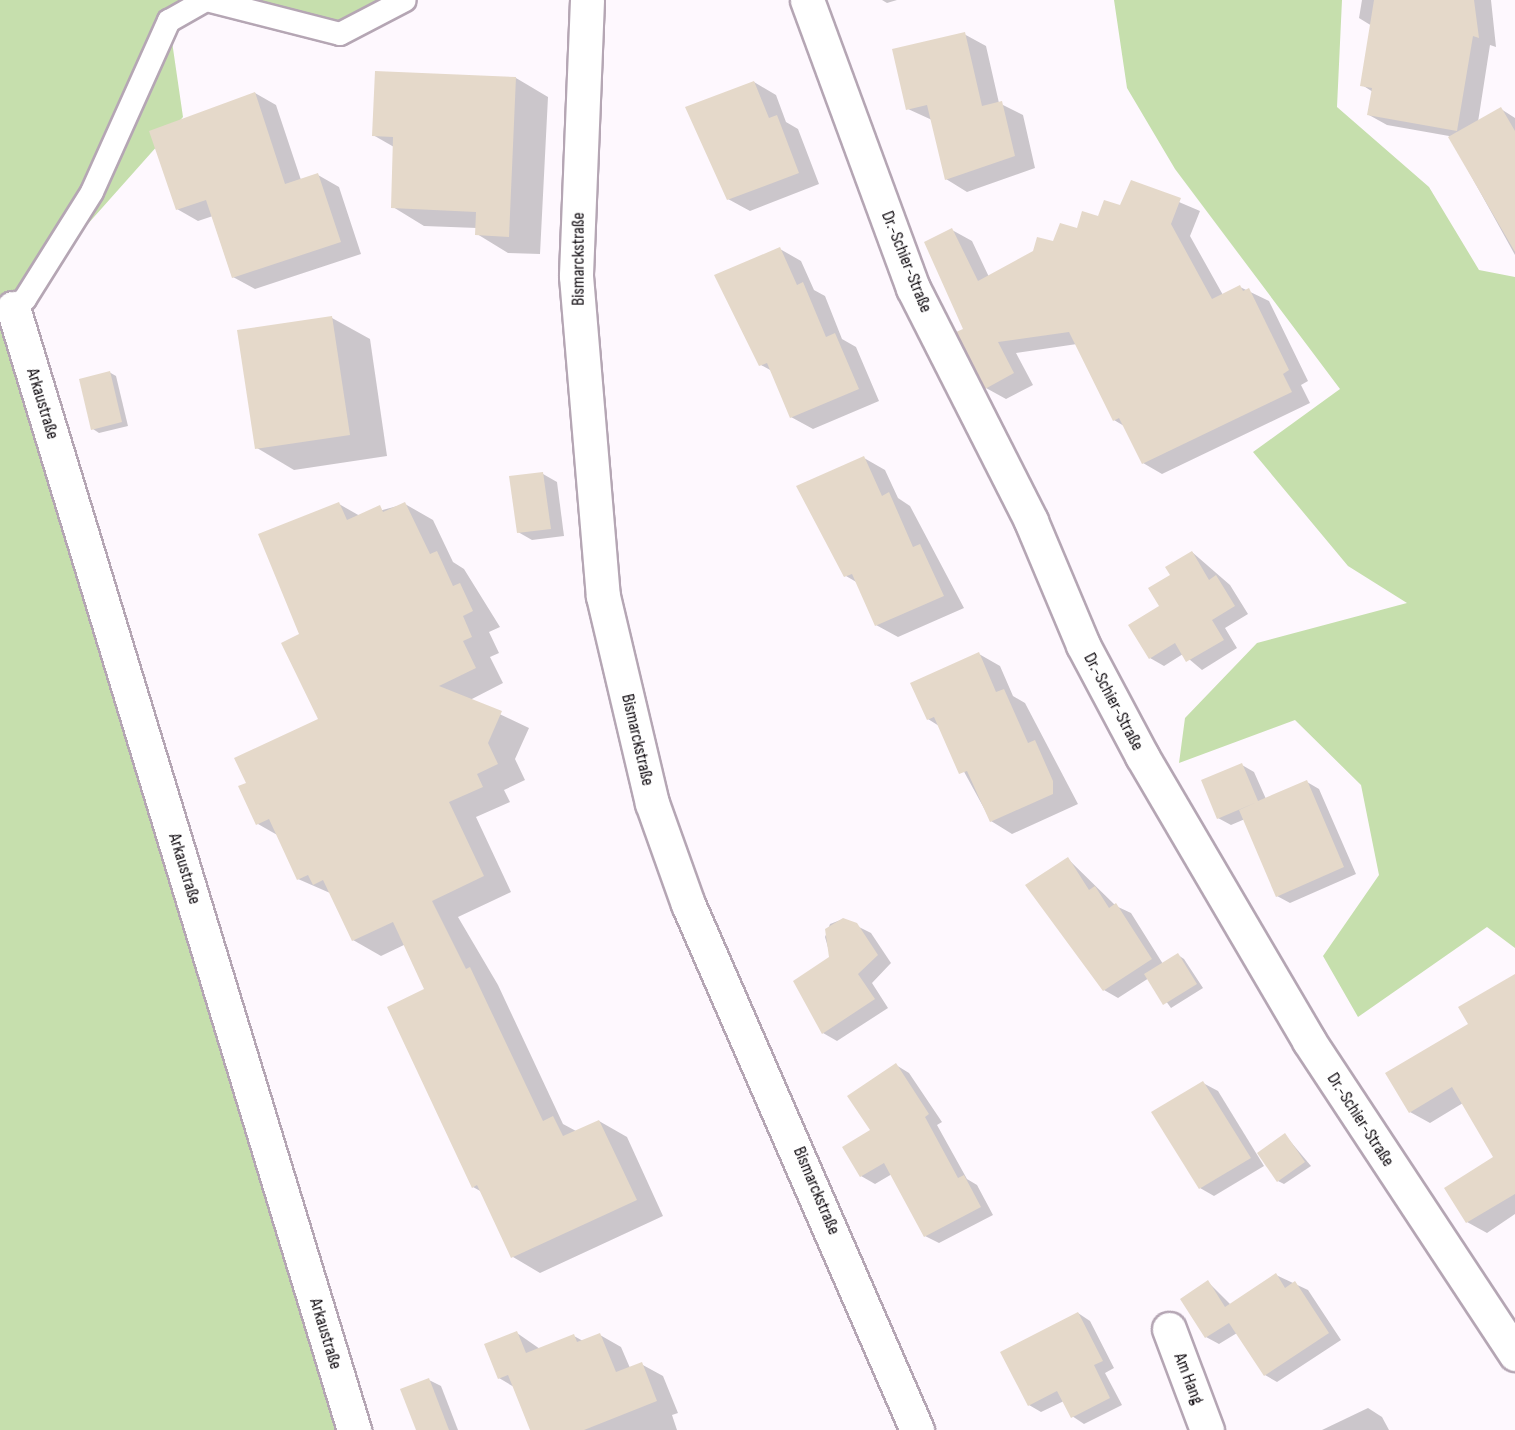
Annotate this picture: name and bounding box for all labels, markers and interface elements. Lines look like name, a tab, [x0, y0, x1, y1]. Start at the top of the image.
street label: Dr.-Schier-Straße	[876, 208, 936, 316]
street label: Bismarckstraße	[568, 212, 590, 306]
street label: Arkaustraße	[21, 366, 63, 442]
street label: Dr.-Schier-Straße	[1078, 650, 1148, 754]
street label: Bismarckstraße	[616, 692, 658, 788]
street label: Arkaustraße	[163, 831, 205, 907]
street label: Dr.-Schier-Straße	[1322, 1069, 1398, 1171]
street label: Bismarckstraße	[788, 1144, 844, 1238]
street label: Arkaustraße	[304, 1296, 346, 1372]
street label: Am Hang	[1168, 1350, 1208, 1408]

